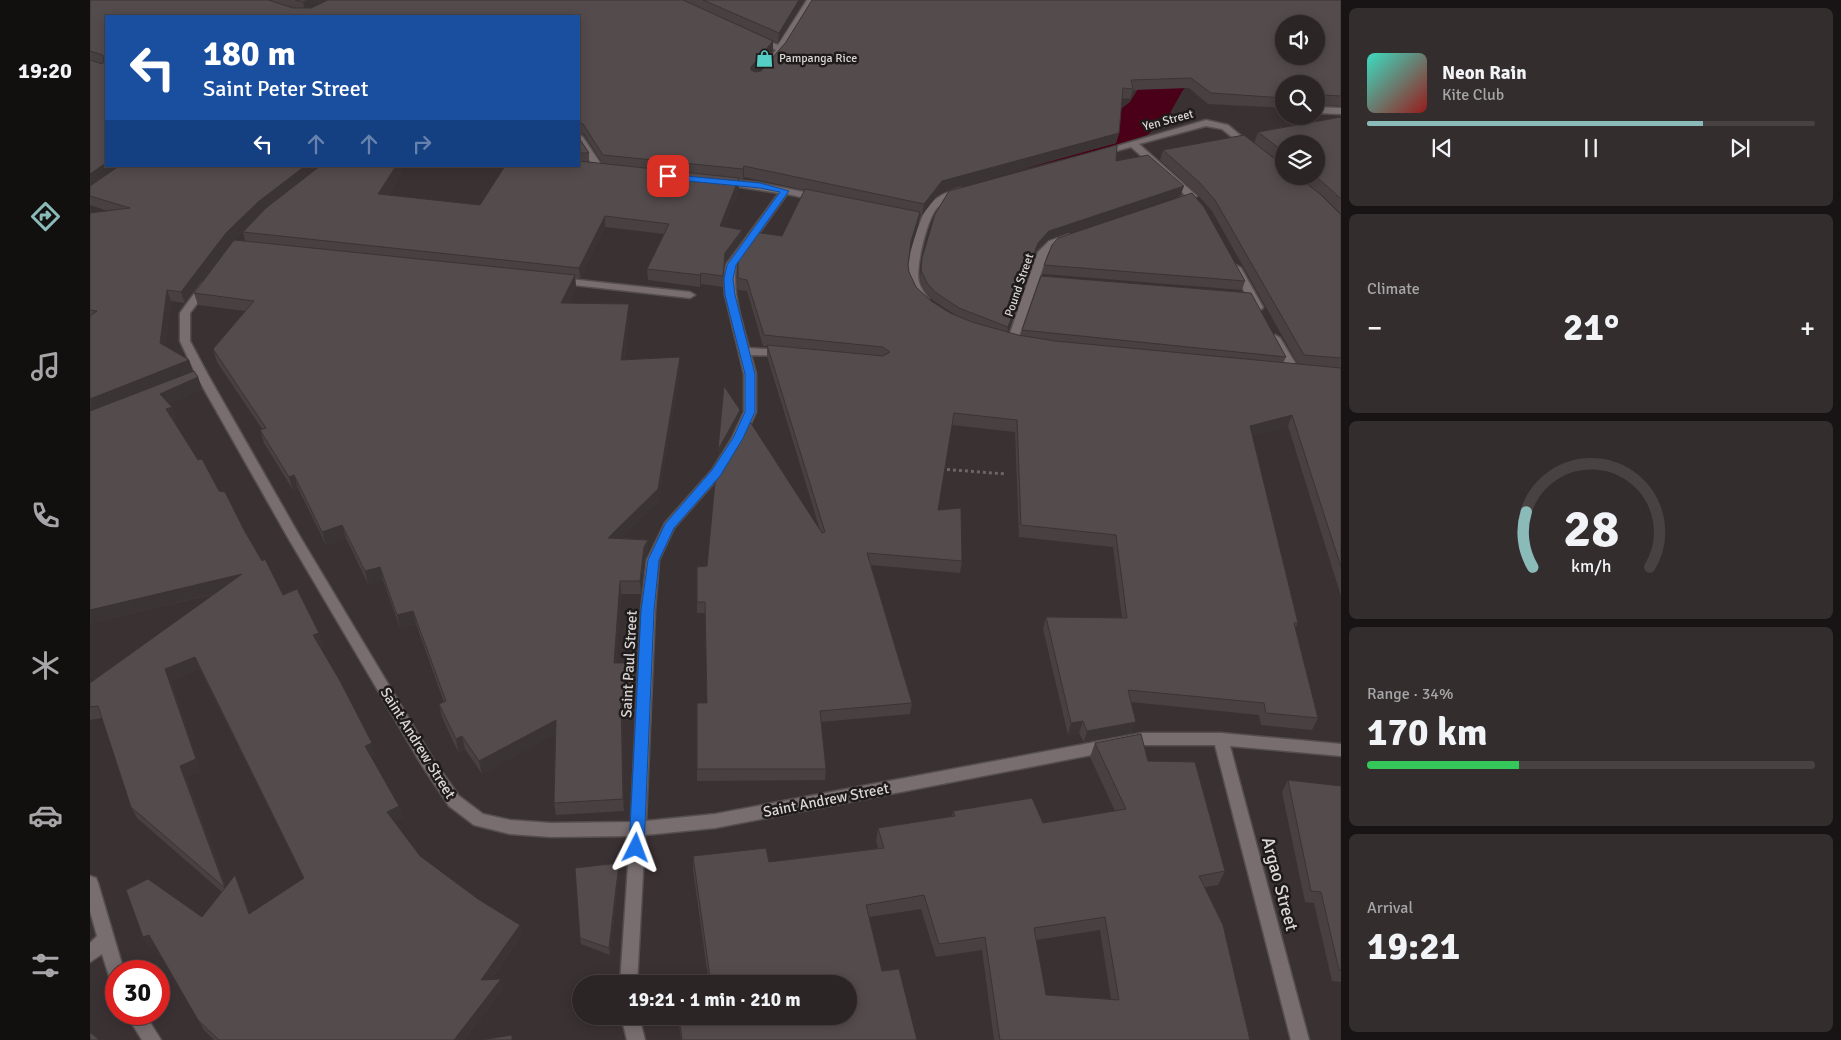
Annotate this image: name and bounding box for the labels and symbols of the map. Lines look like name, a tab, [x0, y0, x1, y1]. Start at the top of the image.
shop icon: Pampanga Rice	[755, 48, 775, 68]
place label: Pampanga Rice	[779, 51, 857, 66]
street label: Yen Street	[1141, 107, 1195, 134]
pin	[647, 155, 689, 197]
street label: Pound Street	[1002, 251, 1037, 319]
street label: Saint Paul Street	[617, 610, 641, 718]
street label: Saint Andrew Street	[376, 684, 460, 802]
street label: Saint Andrew Street	[762, 779, 890, 821]
position arrow	[609, 821, 661, 873]
street label: Argao Street	[1257, 835, 1303, 933]
speed limit sign: 30	[105, 960, 170, 1025]

